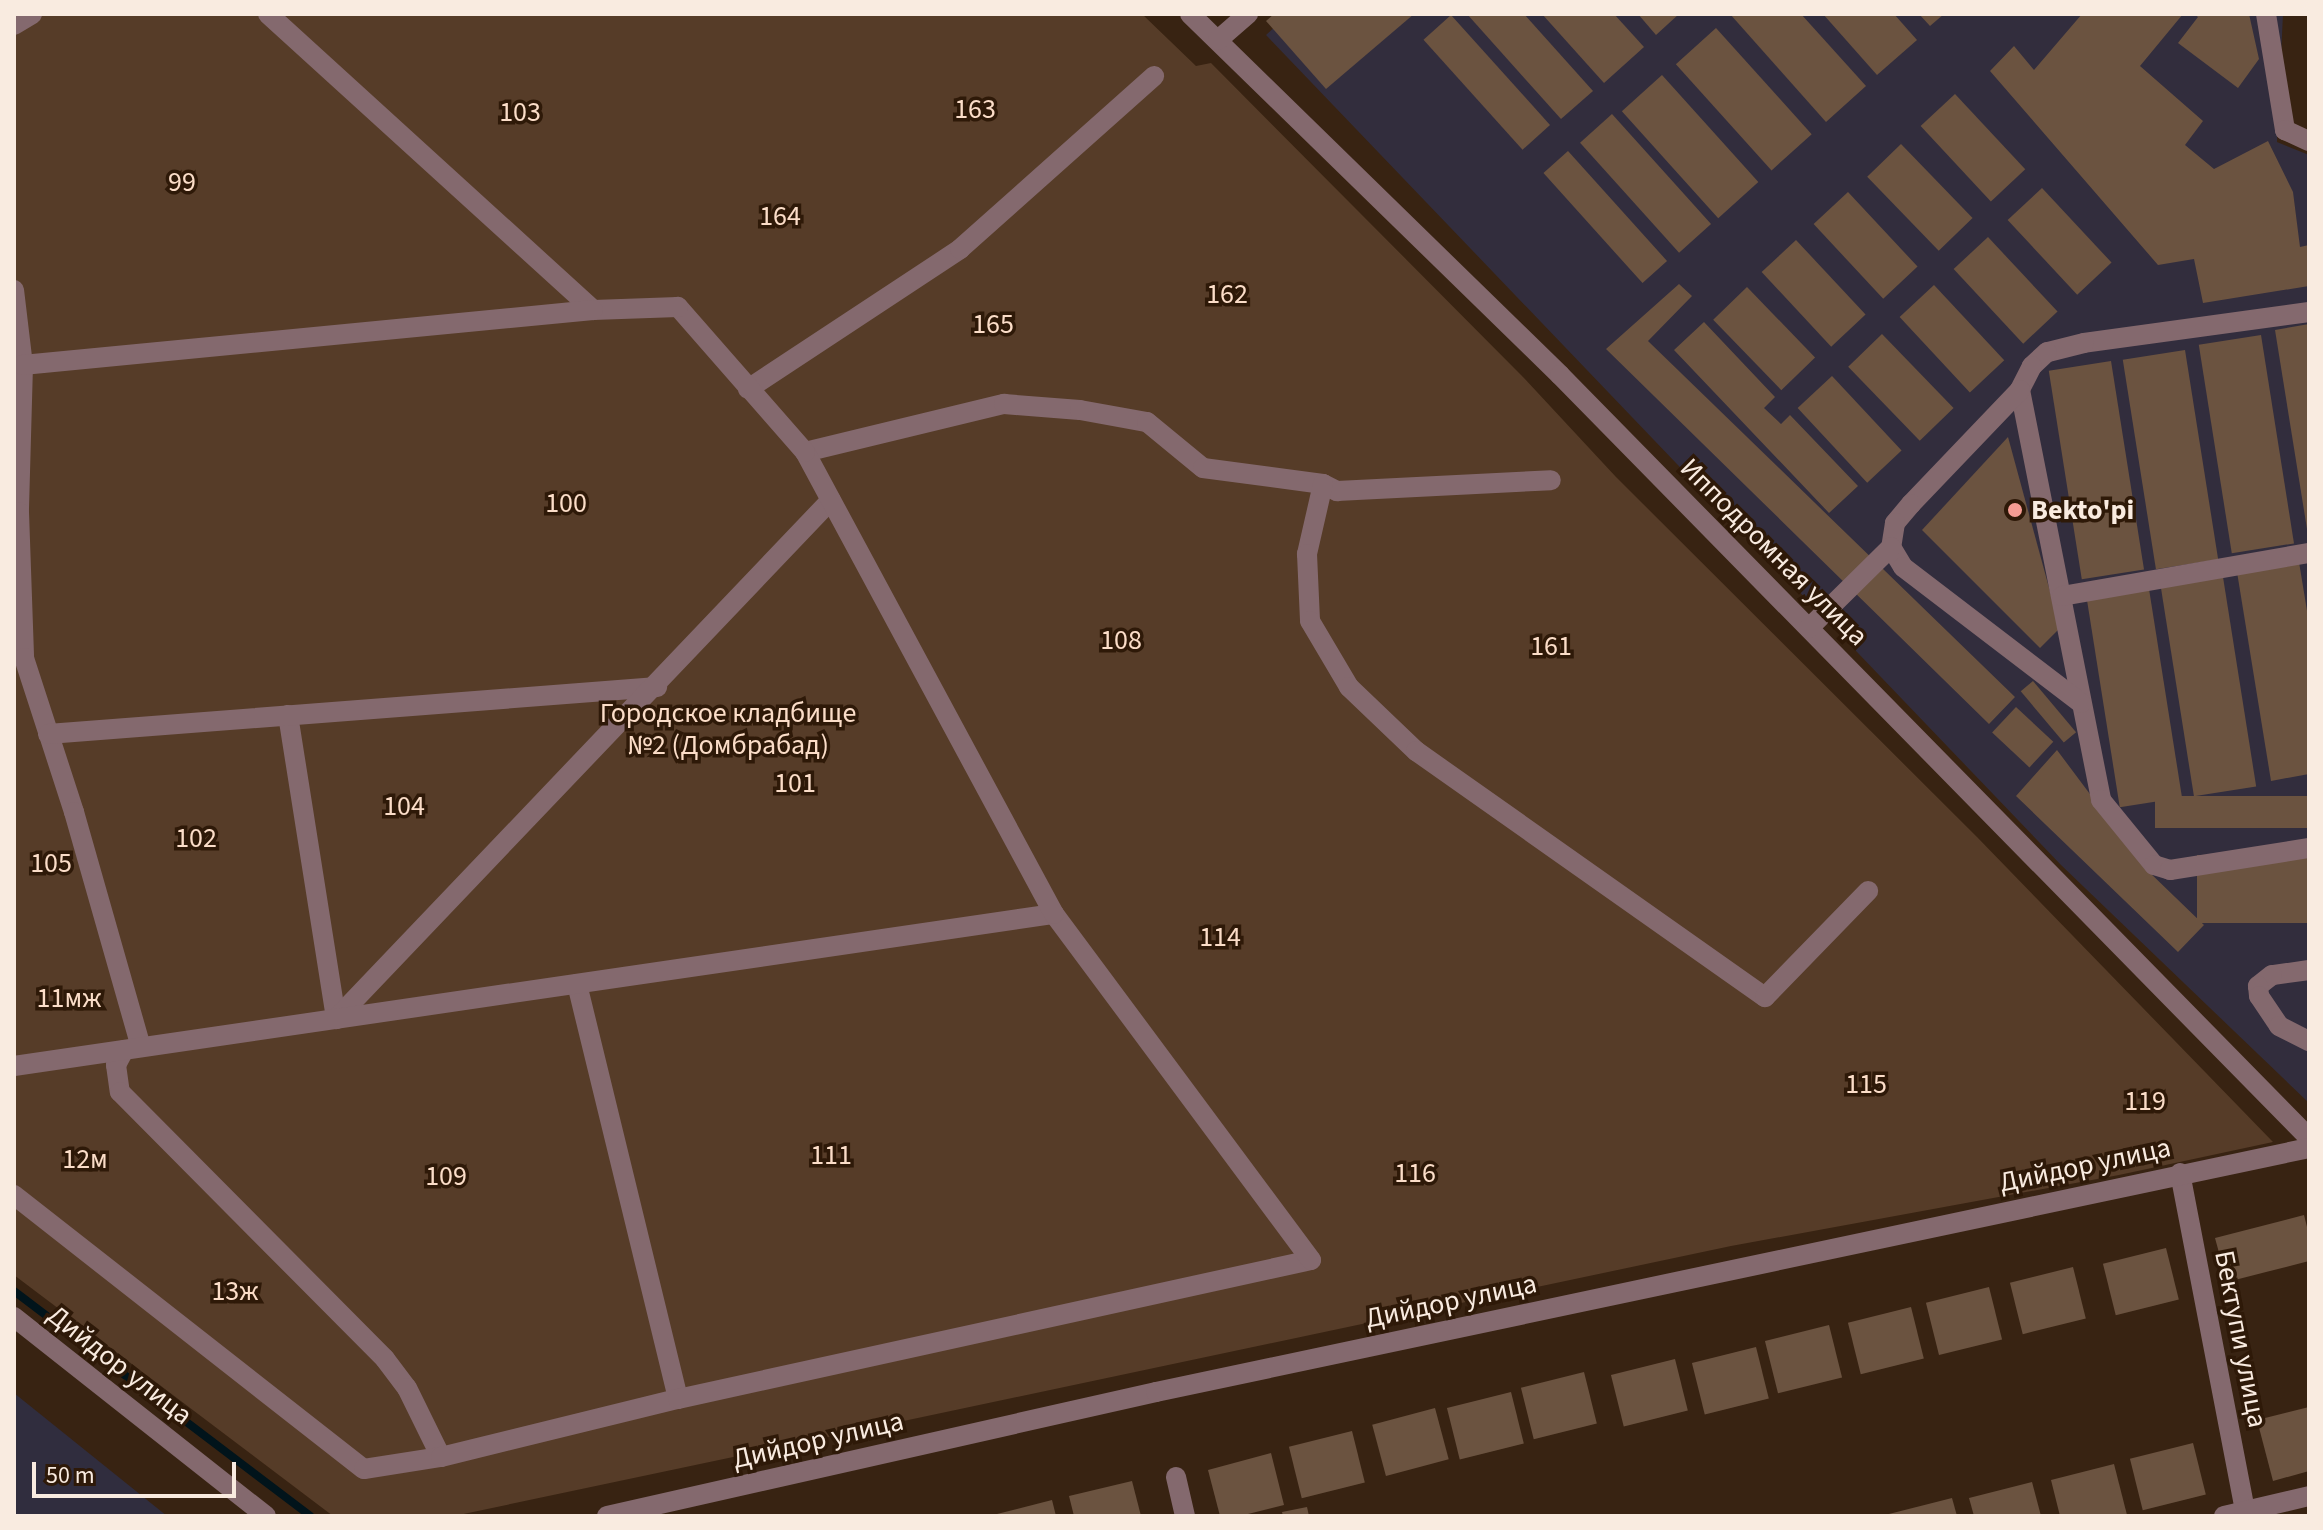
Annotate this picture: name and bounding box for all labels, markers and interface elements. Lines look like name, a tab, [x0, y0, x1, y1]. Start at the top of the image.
park label: 163	[954, 92, 996, 126]
park label: 103	[499, 95, 541, 129]
park label: 99	[168, 165, 196, 199]
park label: 164	[759, 199, 801, 233]
park label: 162	[1206, 277, 1248, 311]
park label: 165	[972, 307, 1014, 341]
street label: Ипподромная улица	[1673, 451, 1875, 653]
park label: 100	[545, 486, 587, 520]
place label: Bekto'pi	[2031, 493, 2134, 527]
marker: Bekto'pi	[2006, 501, 2024, 519]
park label: 108	[1100, 623, 1142, 657]
park label: 161	[1530, 629, 1572, 663]
park label: Городское кладбище №2 (Домбрабад)	[600, 696, 856, 762]
park label: 101	[774, 766, 816, 800]
park label: 104	[383, 789, 425, 823]
park label: 102	[175, 821, 217, 855]
park label: 105	[30, 846, 72, 880]
park label: 114	[1199, 920, 1241, 954]
park label: 11мж	[37, 981, 101, 1015]
park label: 115	[1845, 1067, 1887, 1101]
park label: 119	[2124, 1084, 2166, 1118]
street label: Дийдор улица	[1996, 1130, 2174, 1200]
park label: 111	[810, 1138, 852, 1172]
park label: 12м	[62, 1142, 108, 1176]
park label: 116	[1394, 1156, 1436, 1190]
park label: 109	[425, 1159, 467, 1193]
street label: Бектупи улица	[2207, 1248, 2275, 1430]
street label: Дийдор улица	[1362, 1266, 1540, 1336]
park label: 13ж	[211, 1274, 259, 1308]
street label: Дийдор улица	[41, 1298, 199, 1432]
street label: Дийдор улица	[729, 1404, 907, 1476]
scale bar	[36, 1446, 240, 1496]
text: 50 m	[46, 1458, 95, 1493]

